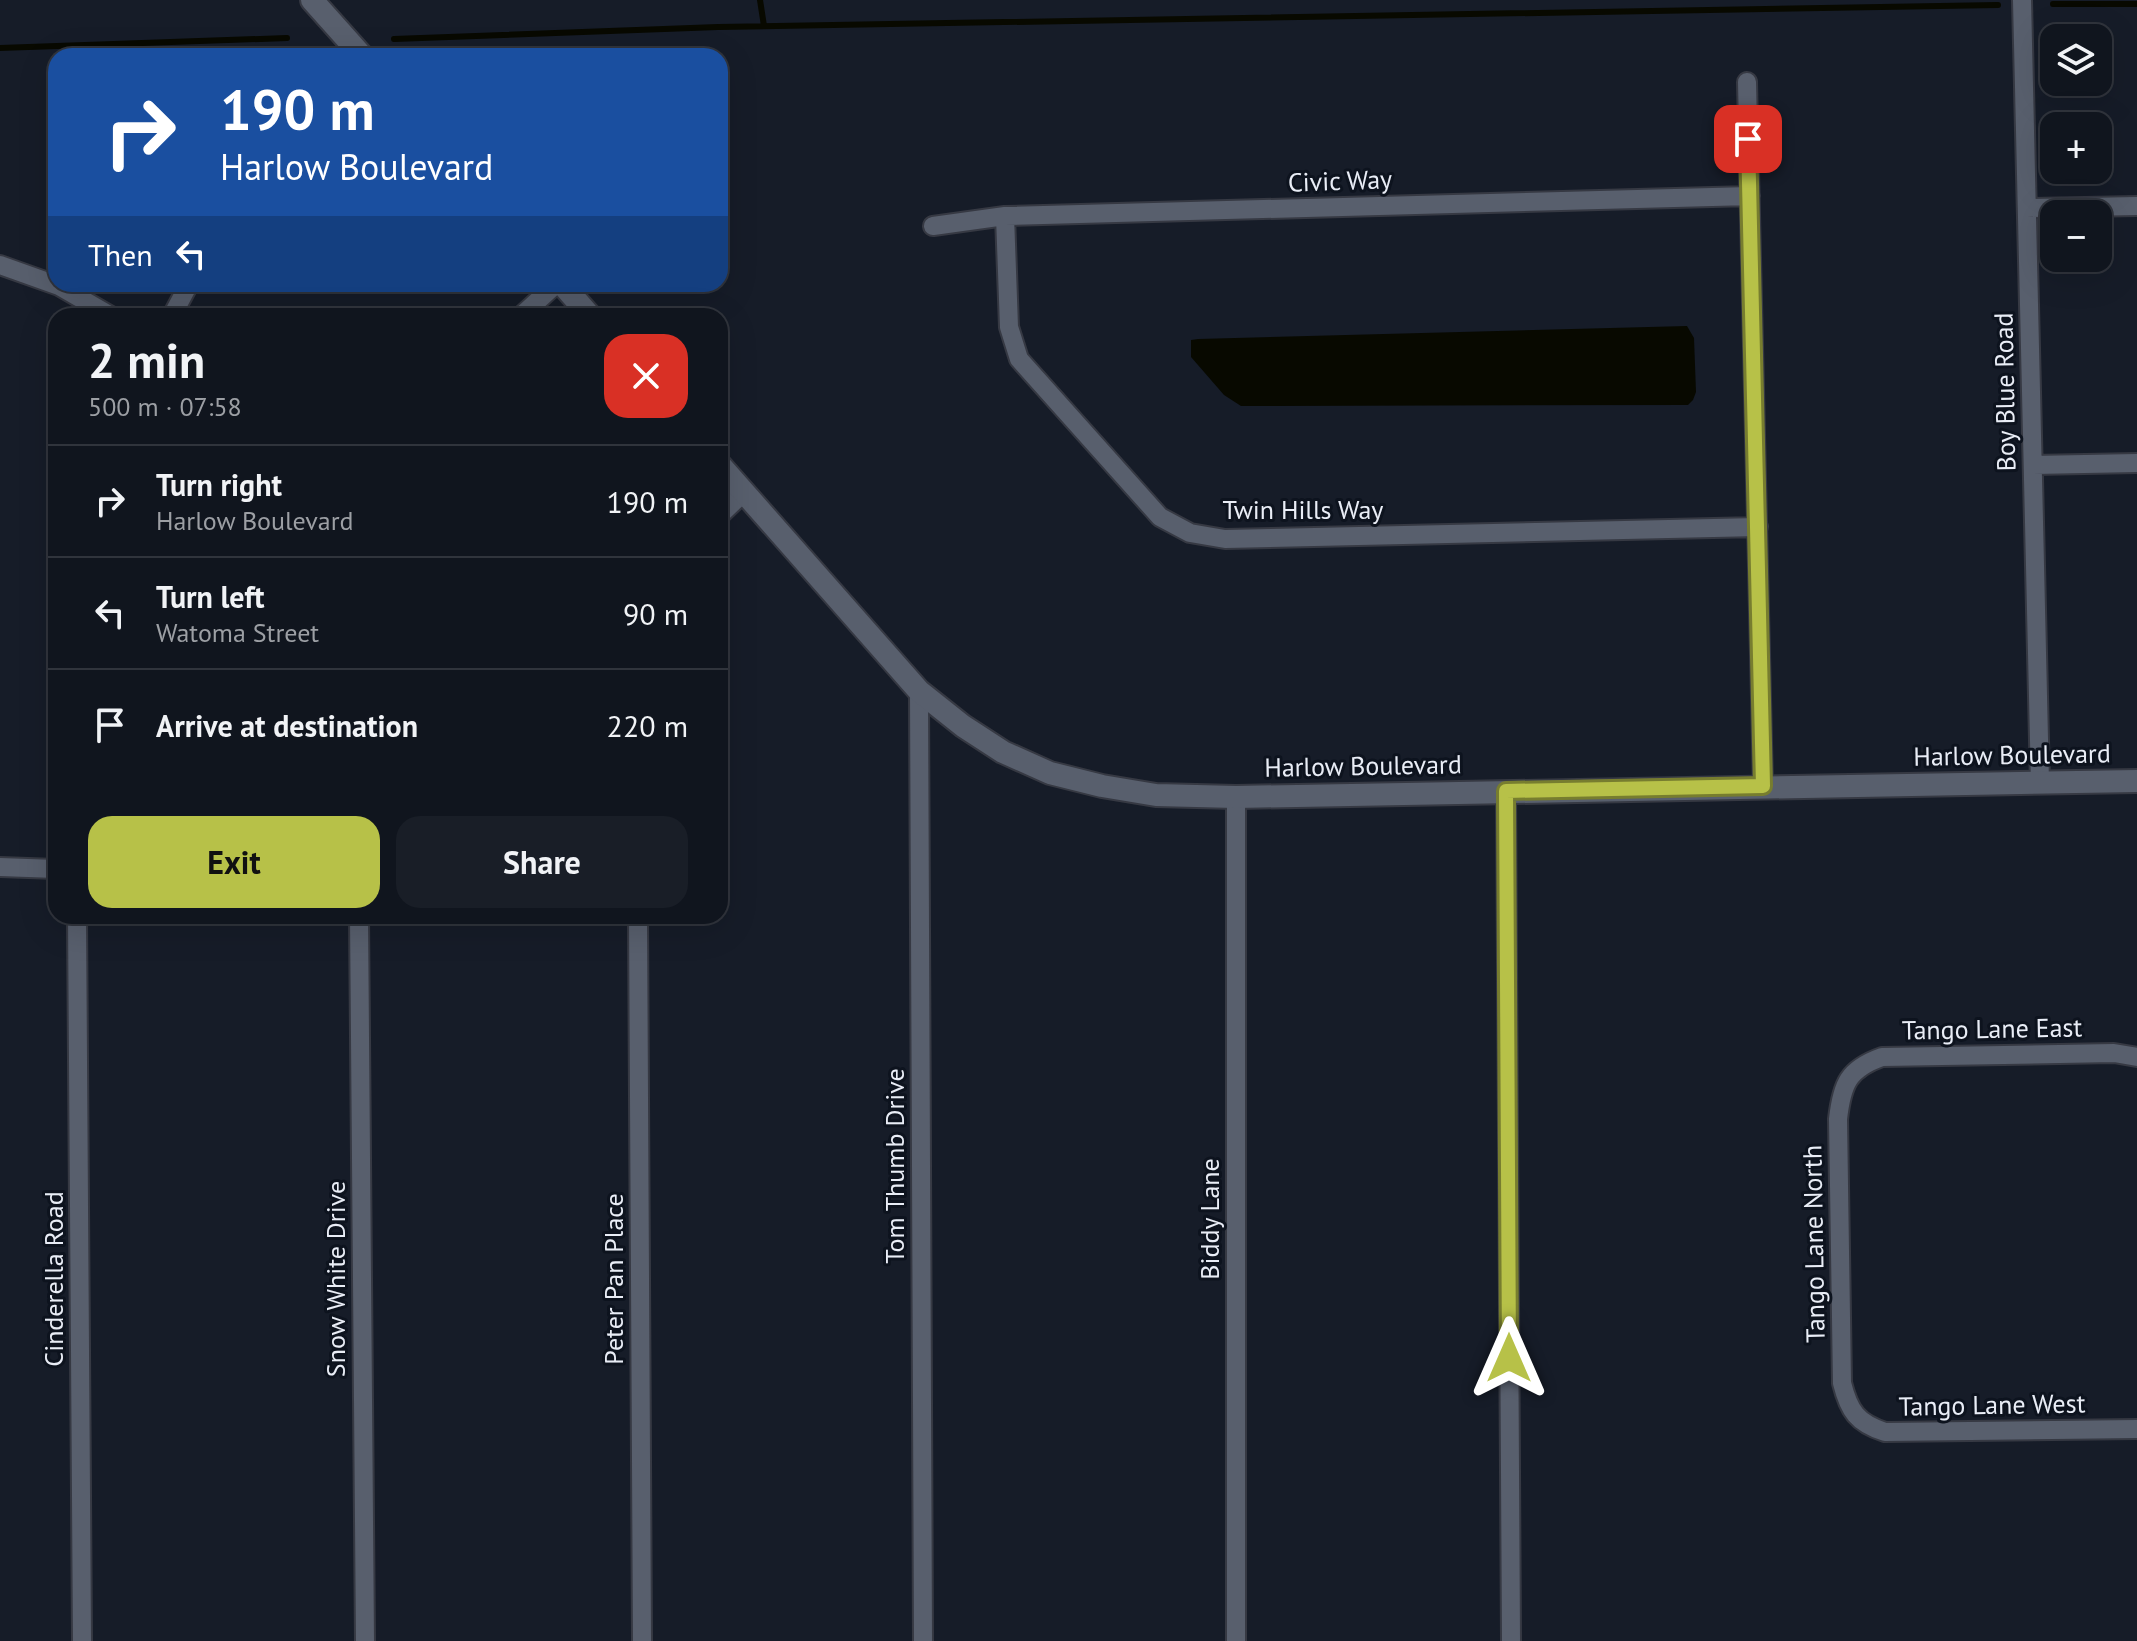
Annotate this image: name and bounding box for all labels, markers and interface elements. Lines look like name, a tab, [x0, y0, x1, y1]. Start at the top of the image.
map controls	[2040, 24, 2112, 272]
button: layers	[2040, 24, 2112, 96]
text: 190 m	[220, 73, 375, 145]
icon: right	[88, 80, 192, 184]
pin	[1714, 105, 1782, 173]
button: +	[2040, 112, 2112, 184]
icon: arrive	[1726, 117, 1770, 161]
text: Harlow Boulevard	[220, 143, 493, 190]
street label: Civic Way	[1287, 162, 1393, 199]
button: −	[2040, 200, 2112, 272]
icon: left	[169, 232, 213, 276]
text: Then	[88, 235, 153, 274]
street label: Boy Blue Road	[1987, 312, 2022, 472]
text: 2 min	[88, 329, 205, 391]
button: close	[604, 334, 688, 418]
text: 500 m · 07:58	[88, 390, 242, 423]
text: Turn right	[156, 465, 282, 504]
icon: right	[88, 479, 132, 523]
text: 190 m	[607, 482, 688, 521]
street label: Twin Hills Way	[1223, 493, 1383, 526]
text: Harlow Boulevard	[156, 504, 354, 537]
text: Turn left	[156, 577, 264, 616]
icon: left	[88, 591, 132, 635]
text: 90 m	[623, 594, 688, 633]
text: Watoma Street	[156, 616, 319, 649]
icon: arrive	[88, 703, 132, 747]
text: Arrive at destination	[156, 706, 418, 745]
text: 220 m	[607, 706, 688, 745]
street label: Harlow Boulevard	[1913, 736, 2111, 773]
street label: Harlow Boulevard	[1264, 747, 1462, 784]
button: Exit	[88, 816, 380, 908]
button: Share	[396, 816, 688, 908]
street label: Tango Lane East	[1901, 1010, 2083, 1047]
street label: Tom Thumb Drive	[878, 1068, 911, 1264]
street label: Tango Lane North	[1795, 1145, 1832, 1343]
street label: Biddy Lane	[1193, 1158, 1226, 1280]
street label: Snow White Drive	[319, 1181, 352, 1377]
street label: Cinderella Road	[37, 1191, 70, 1367]
street label: Peter Pan Place	[597, 1193, 630, 1365]
position arrow	[1467, 1316, 1551, 1400]
street label: Tango Lane West	[1898, 1386, 2086, 1423]

